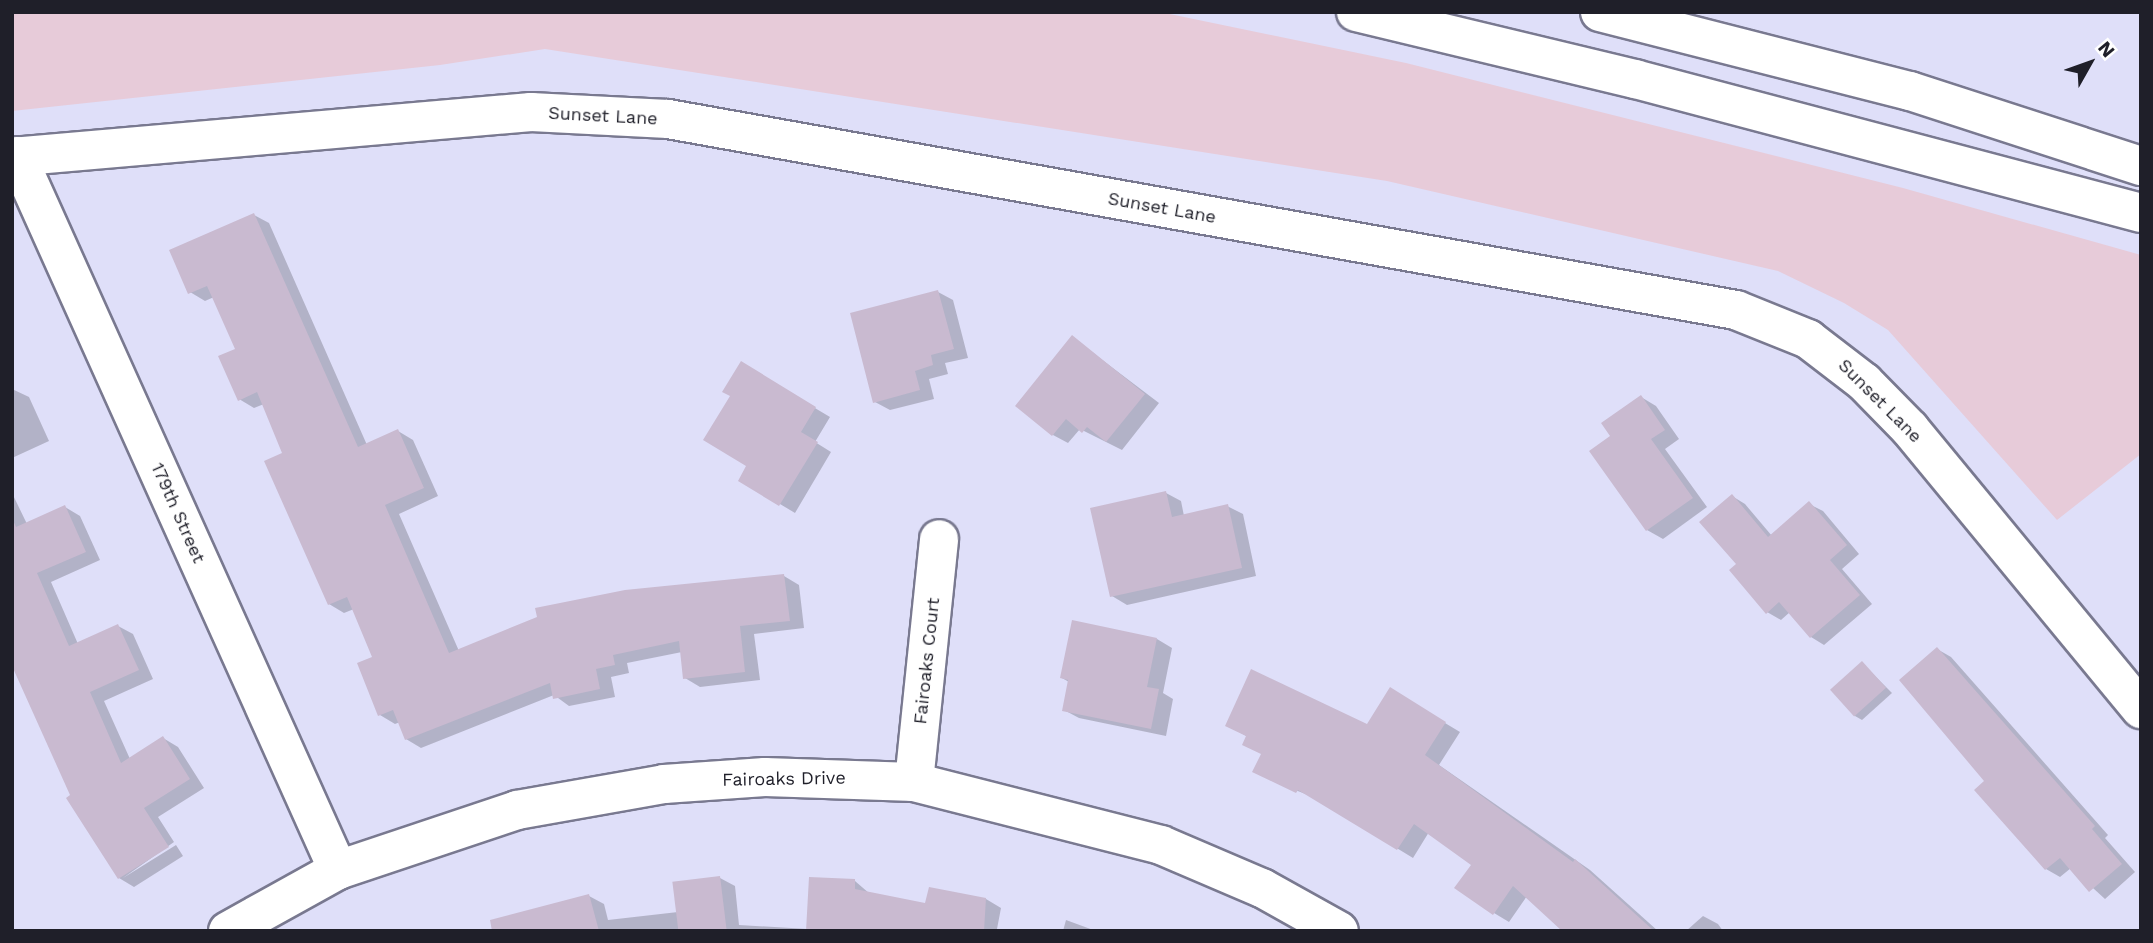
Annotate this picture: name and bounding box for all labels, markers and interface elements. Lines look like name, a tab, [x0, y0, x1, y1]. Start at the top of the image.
north arrow	[2055, 28, 2125, 98]
text: N	[2093, 36, 2120, 62]
street label: Sunset Lane	[548, 102, 658, 130]
street label: Sunset Lane	[1106, 188, 1218, 228]
street label: Sunset Lane	[1834, 355, 1926, 447]
street label: 179th Street	[146, 460, 210, 566]
street label: Fairoaks Court	[910, 597, 944, 725]
street label: Fairoaks Drive	[722, 767, 846, 791]

